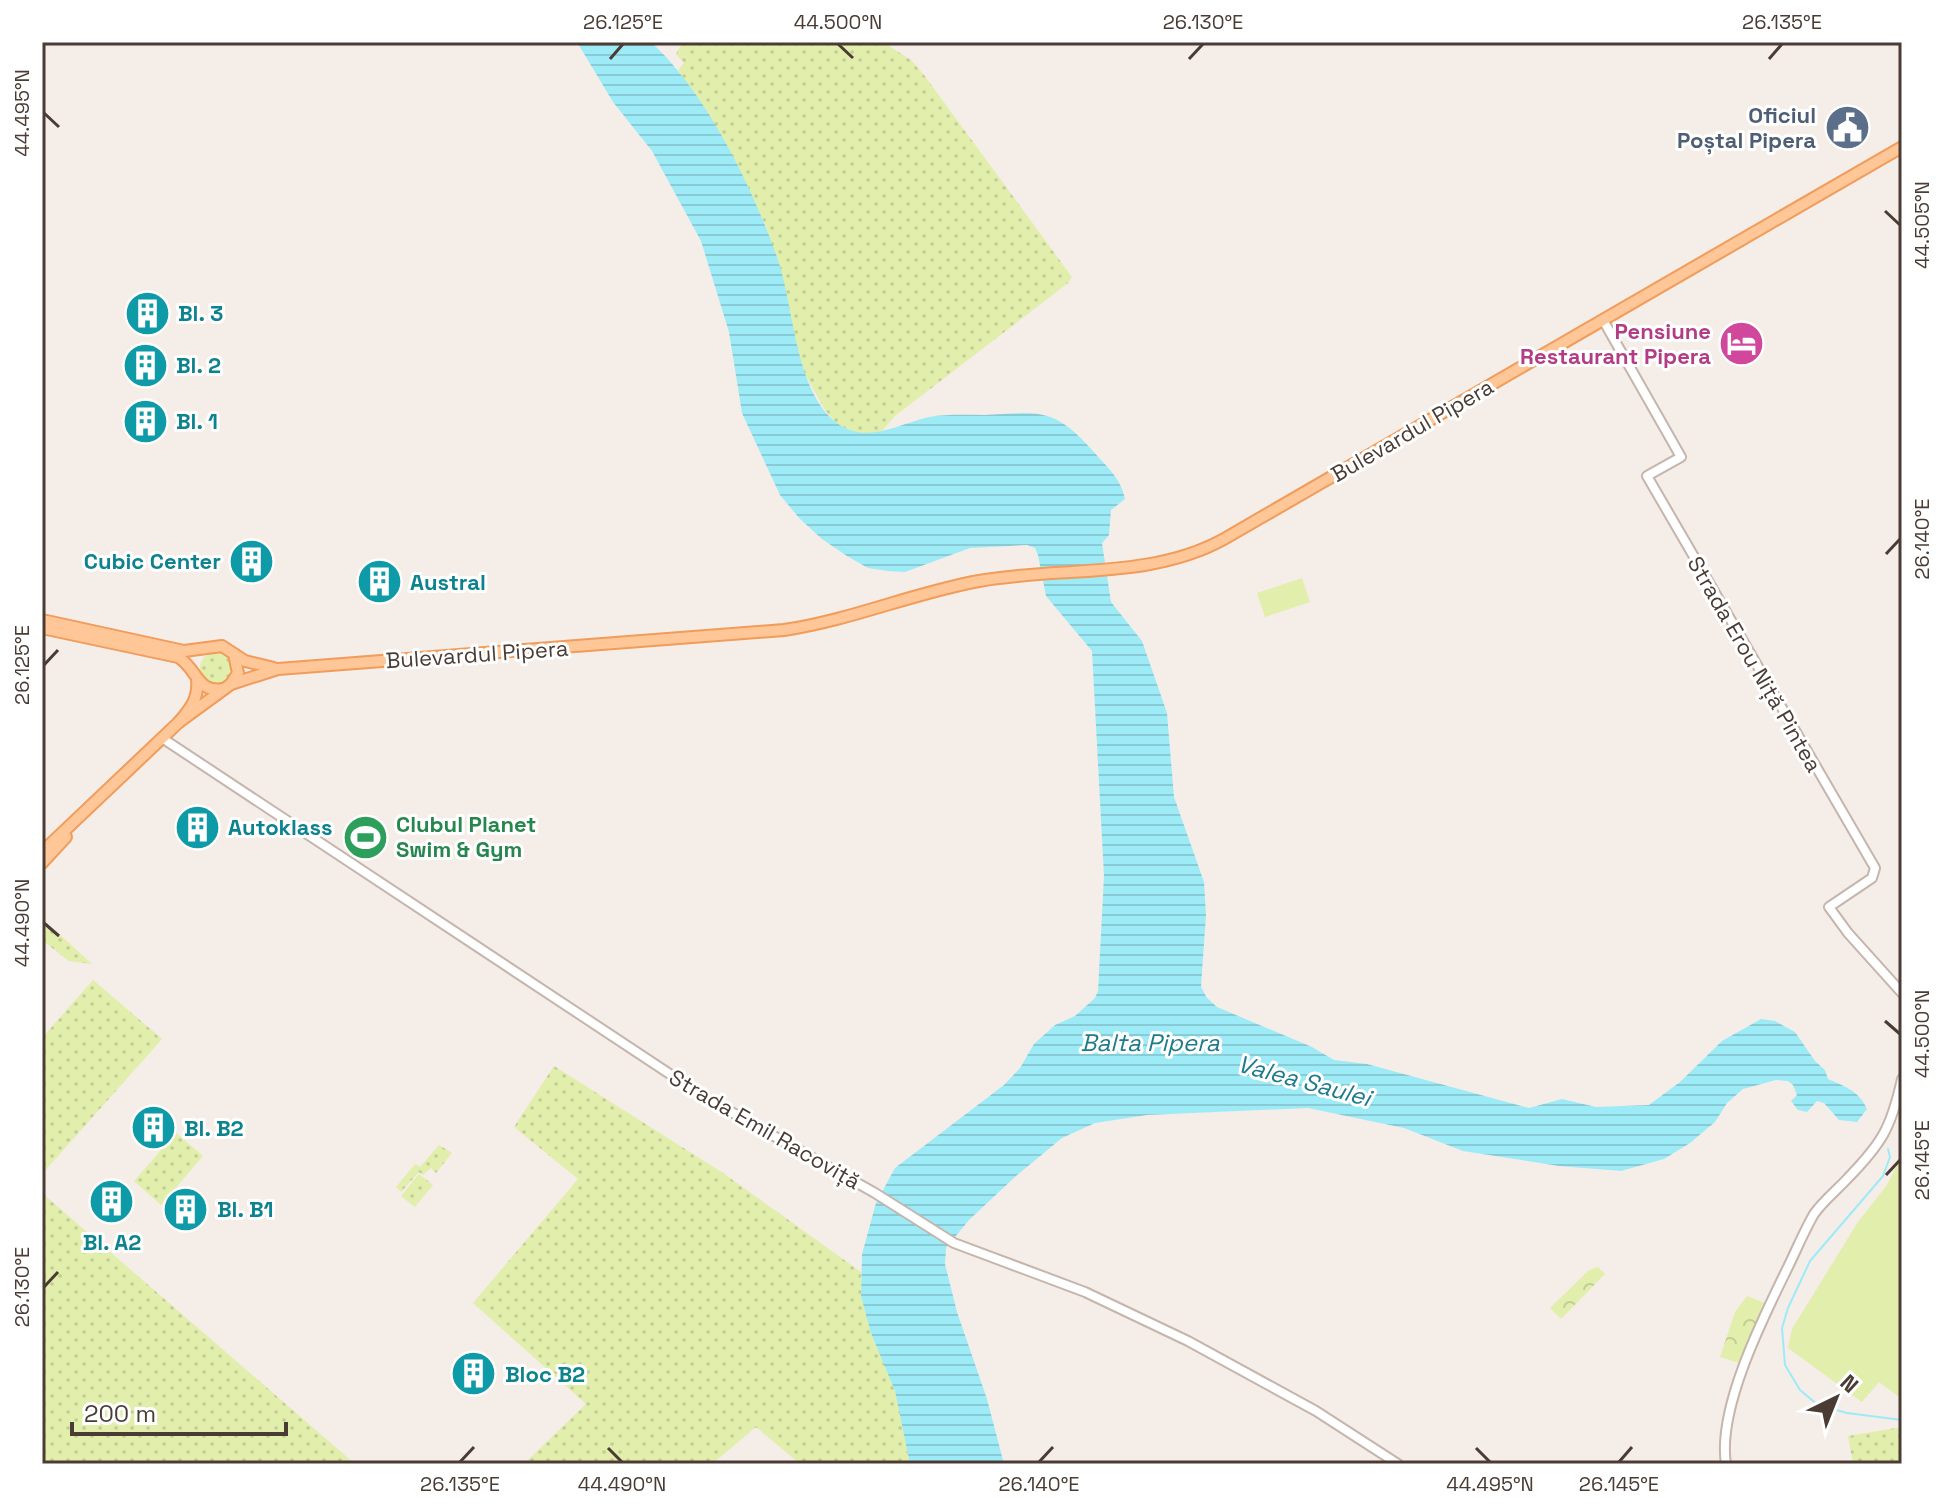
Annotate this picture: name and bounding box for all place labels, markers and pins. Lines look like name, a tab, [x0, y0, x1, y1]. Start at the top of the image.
place label: Oficiul Poștal Pipera	[1677, 101, 1816, 155]
public building icon: Oficiul Poștal Pipera	[1823, 104, 1871, 152]
building icon: Bl. 3	[123, 289, 171, 337]
place label: Bl. 3	[178, 299, 223, 327]
place label: Pensiune Restaurant Pipera	[1520, 317, 1711, 370]
hotel icon: Pensiune Restaurant Pipera	[1718, 320, 1766, 368]
building icon: Bl. 2	[121, 341, 169, 389]
place label: Bl. 2	[176, 351, 221, 379]
building icon: Bl. 1	[121, 397, 169, 445]
place label: Bl. 1	[176, 407, 218, 435]
building icon: Cubic Center	[228, 537, 276, 585]
place label: Cubic Center	[84, 547, 221, 575]
building icon: Austral	[355, 558, 403, 606]
place label: Austral	[410, 568, 486, 596]
building icon: Autoklass	[173, 803, 221, 851]
place label: Clubul Planet Swim & Gym	[396, 810, 536, 863]
place label: Autoklass	[228, 813, 333, 841]
sports icon: Clubul Planet Swim & Gym	[341, 813, 389, 861]
building icon: Bl. B2	[129, 1104, 177, 1152]
place label: Bl. B2	[184, 1114, 244, 1142]
building icon: Bl. A2	[88, 1177, 136, 1225]
building icon: Bl. B1	[162, 1185, 210, 1233]
place label: Bl. B1	[217, 1195, 274, 1223]
place label: Bl. A2	[83, 1228, 141, 1256]
building icon: Bloc B2	[450, 1350, 498, 1398]
place label: Bloc B2	[505, 1360, 585, 1388]

